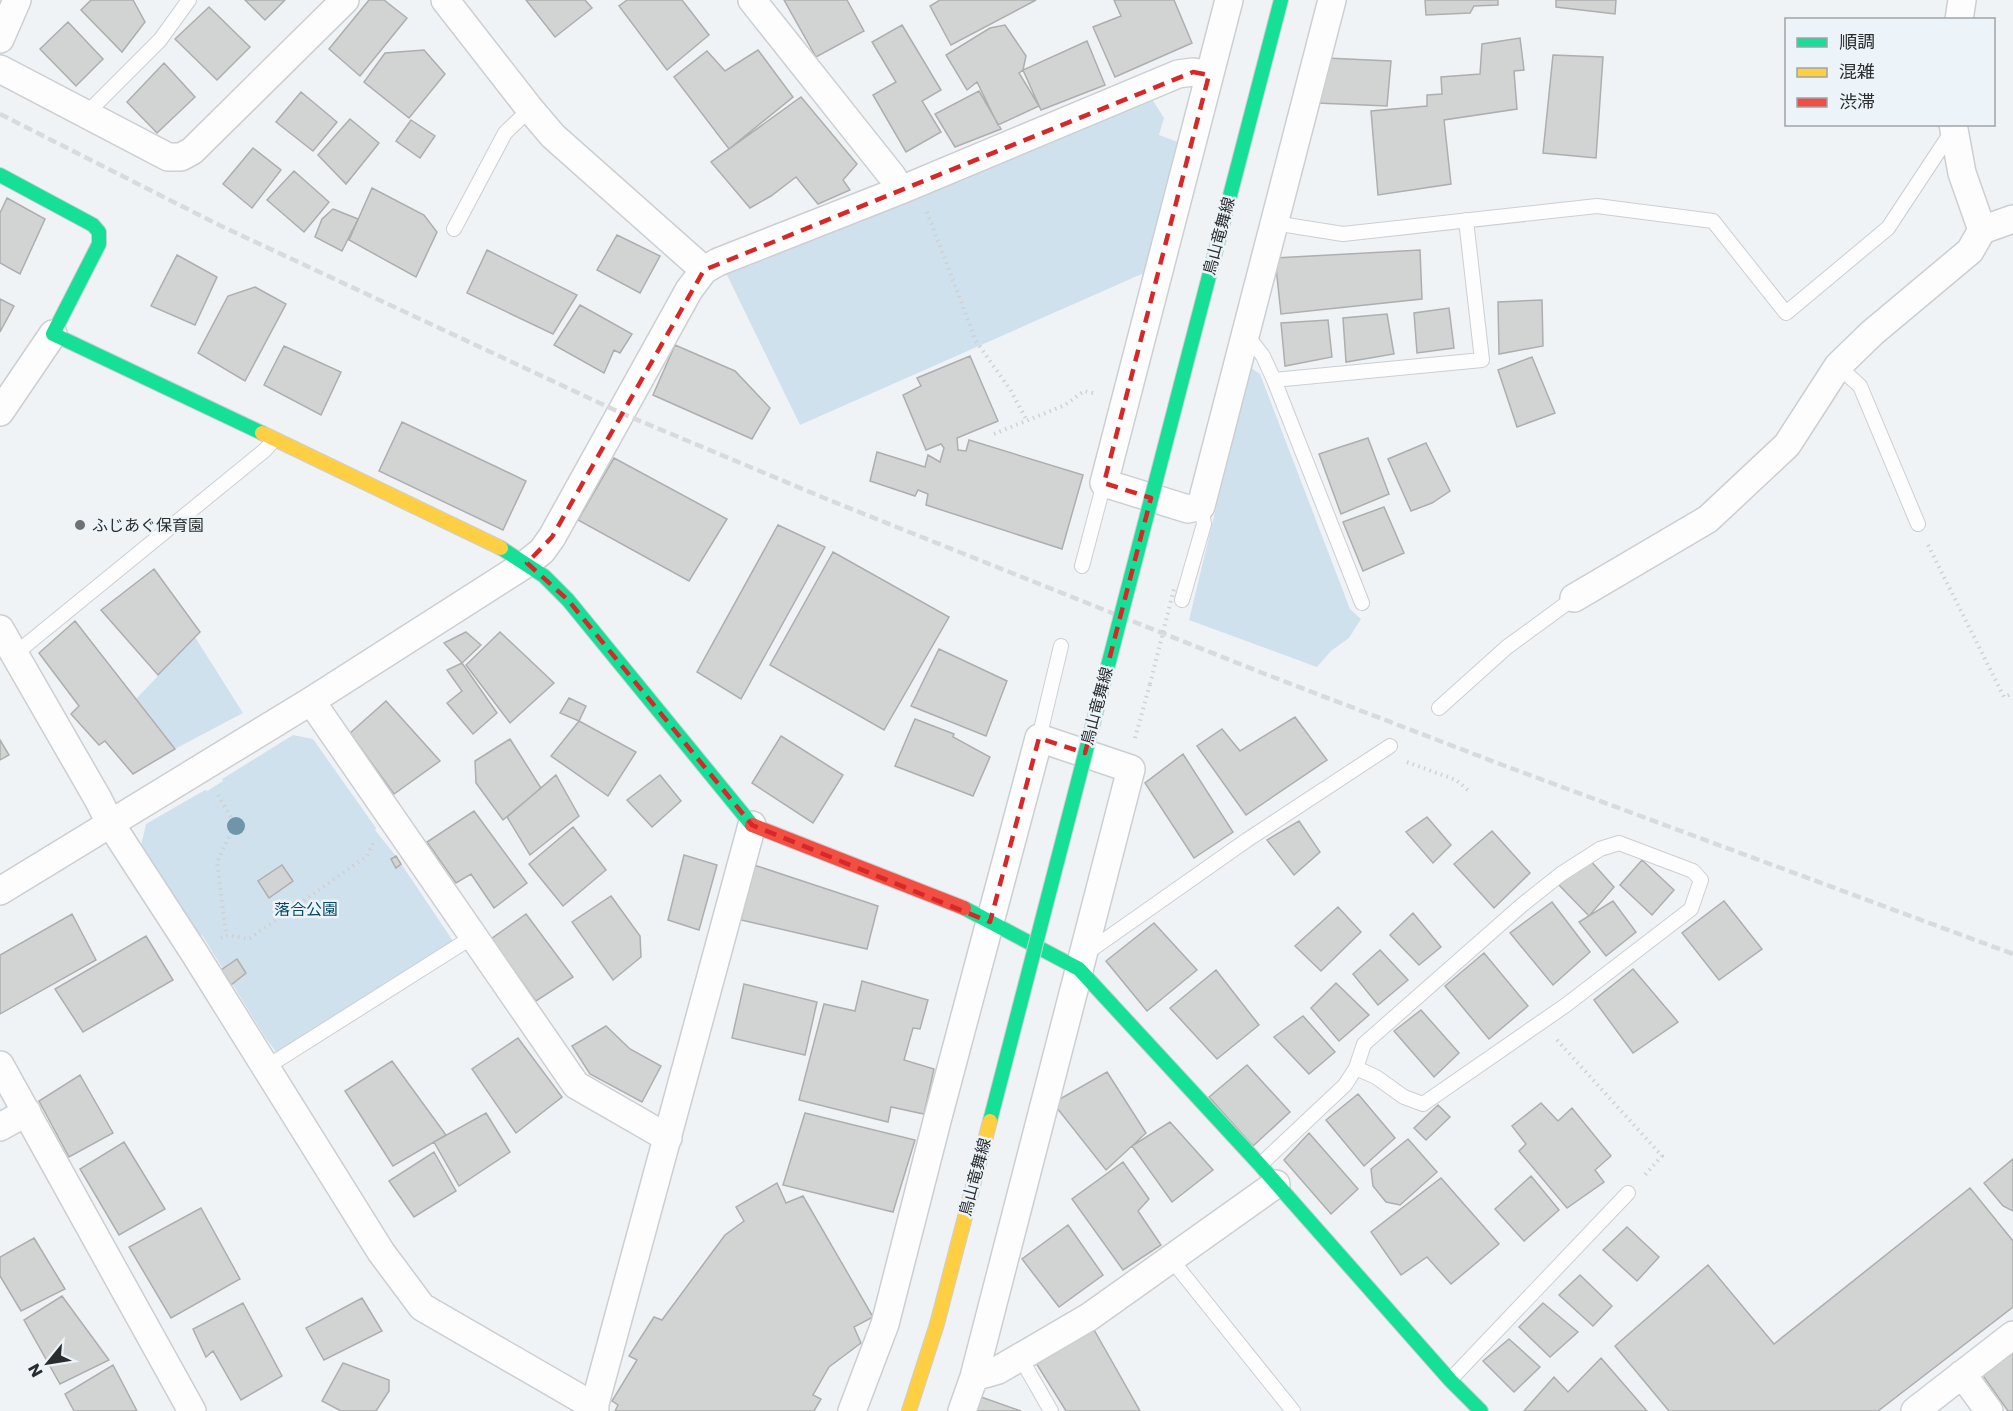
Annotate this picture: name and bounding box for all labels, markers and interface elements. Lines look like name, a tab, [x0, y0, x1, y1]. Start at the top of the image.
legend	[1785, 18, 1995, 126]
text: 順調	[1839, 29, 1875, 54]
text: 混雑	[1839, 59, 1875, 84]
text: 渋滞	[1839, 89, 1875, 114]
street label: 鳥山竜舞線	[1198, 194, 1240, 278]
place label: ふじあぐ保育園	[92, 514, 204, 537]
marker: ふじあぐ保育園	[73, 518, 87, 532]
street label: 鳥山竜舞線	[1076, 664, 1118, 748]
park label: 落合公園	[274, 898, 338, 921]
street label: 鳥山竜舞線	[954, 1135, 996, 1219]
north arrow	[18, 1333, 78, 1393]
text: N	[22, 1359, 48, 1381]

